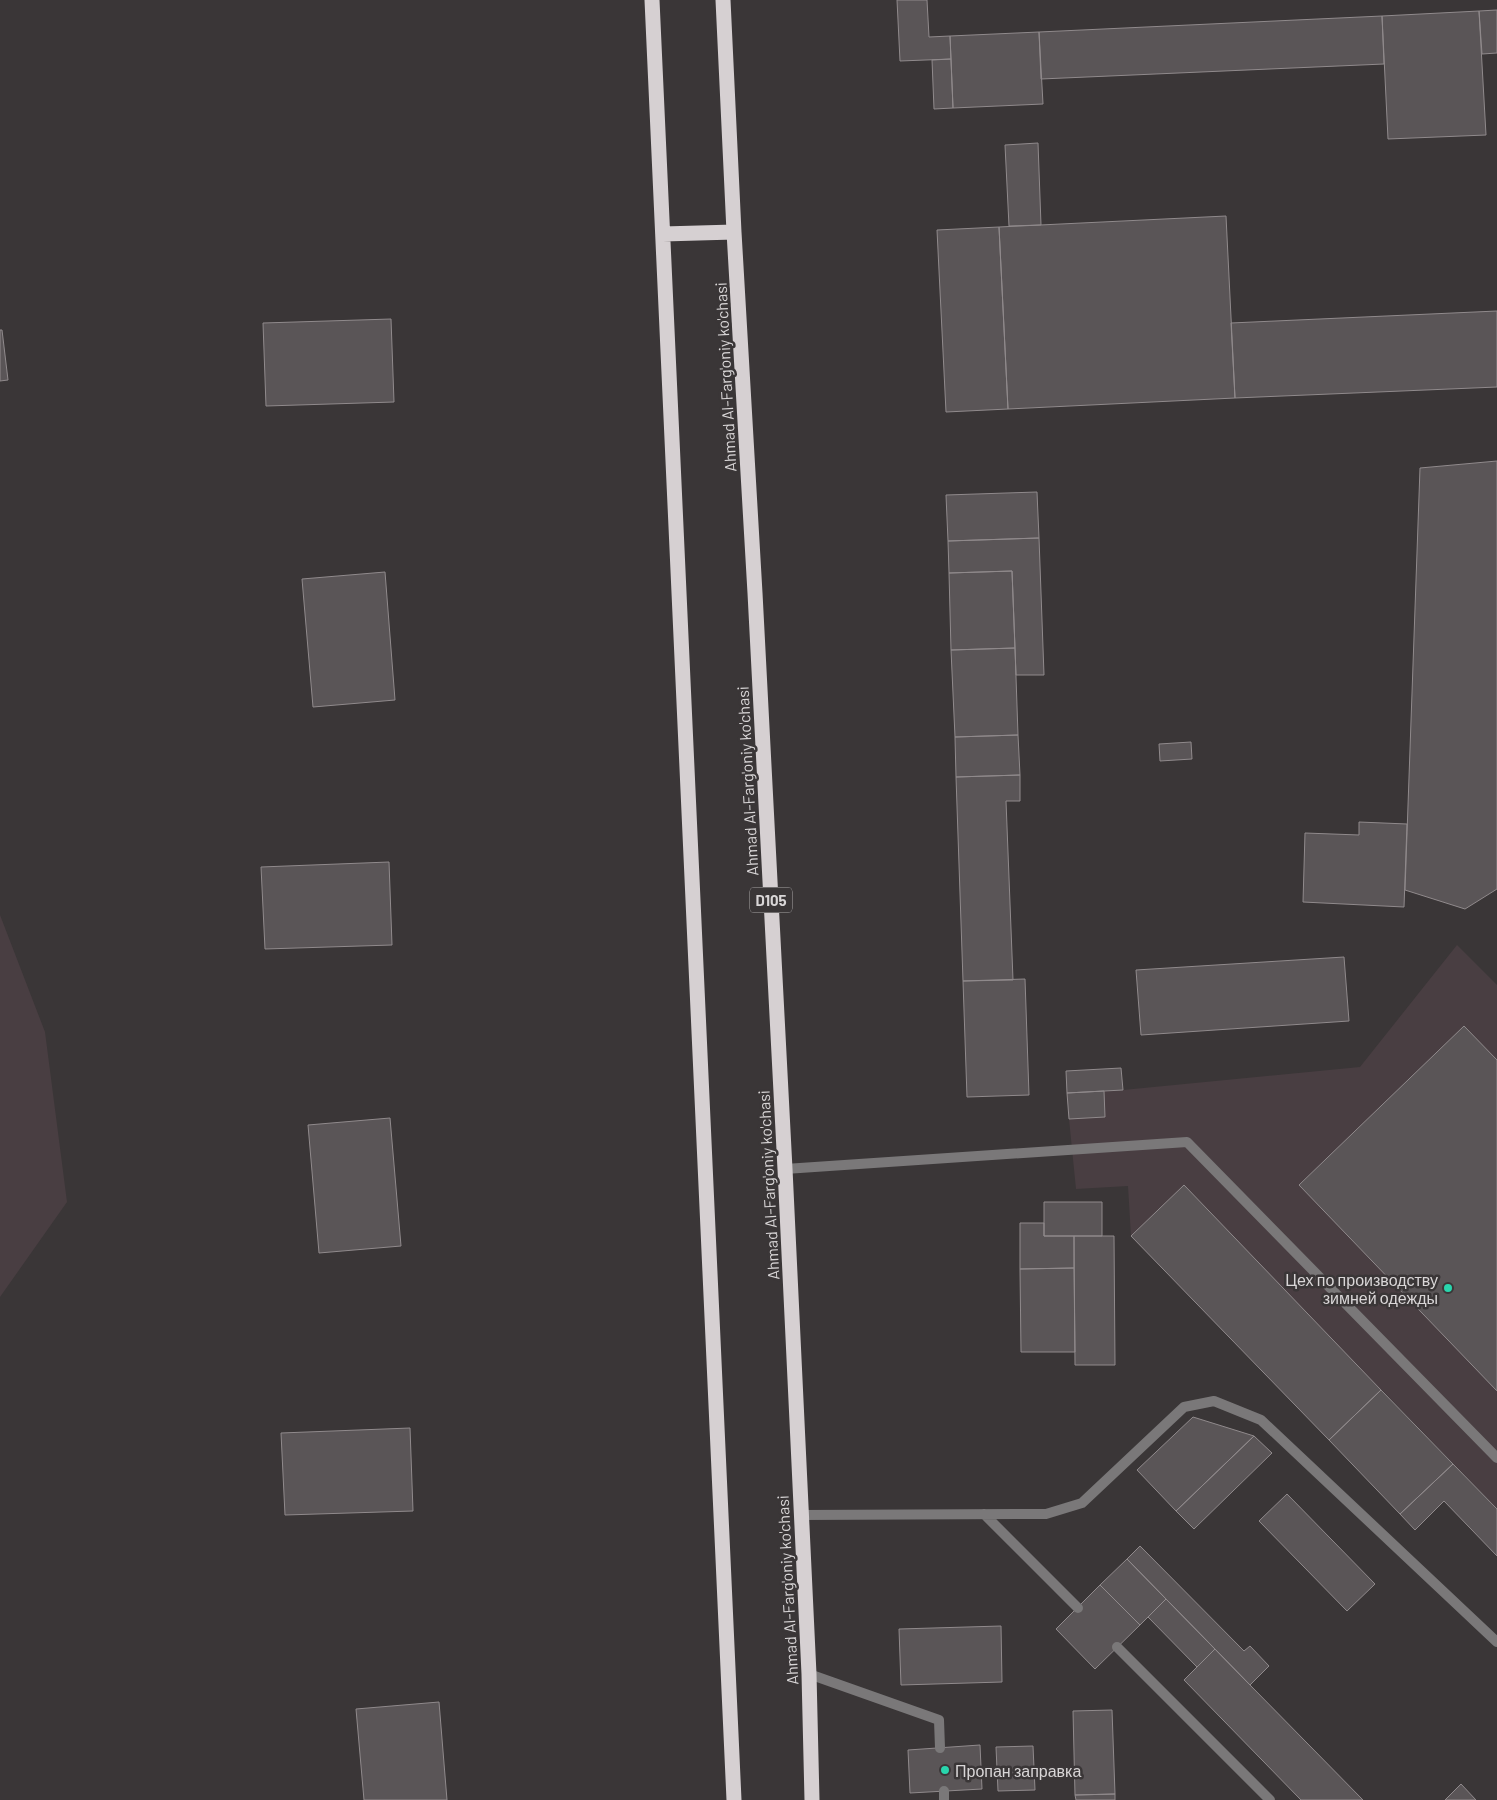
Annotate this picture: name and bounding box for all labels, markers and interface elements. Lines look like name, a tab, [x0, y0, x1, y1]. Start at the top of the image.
street label: Ahmad Al-Farg'oniy ko'chasi	[711, 282, 739, 472]
street label: Ahmad Al-Farg'oniy ko'chasi	[733, 686, 761, 876]
road number: D105	[750, 888, 792, 912]
street label: Ahmad Al-Farg'oniy ko'chasi	[754, 1090, 782, 1280]
place label: Цех по производству зимней одежды	[1285, 1270, 1438, 1307]
marker: Цех по производству зимней одежды	[1442, 1282, 1454, 1294]
street label: Ahmad Al-Farg'oniy ko'chasi	[773, 1495, 801, 1685]
place label: Пропан заправка	[955, 1761, 1081, 1780]
marker: Пропан заправка	[939, 1764, 951, 1776]

